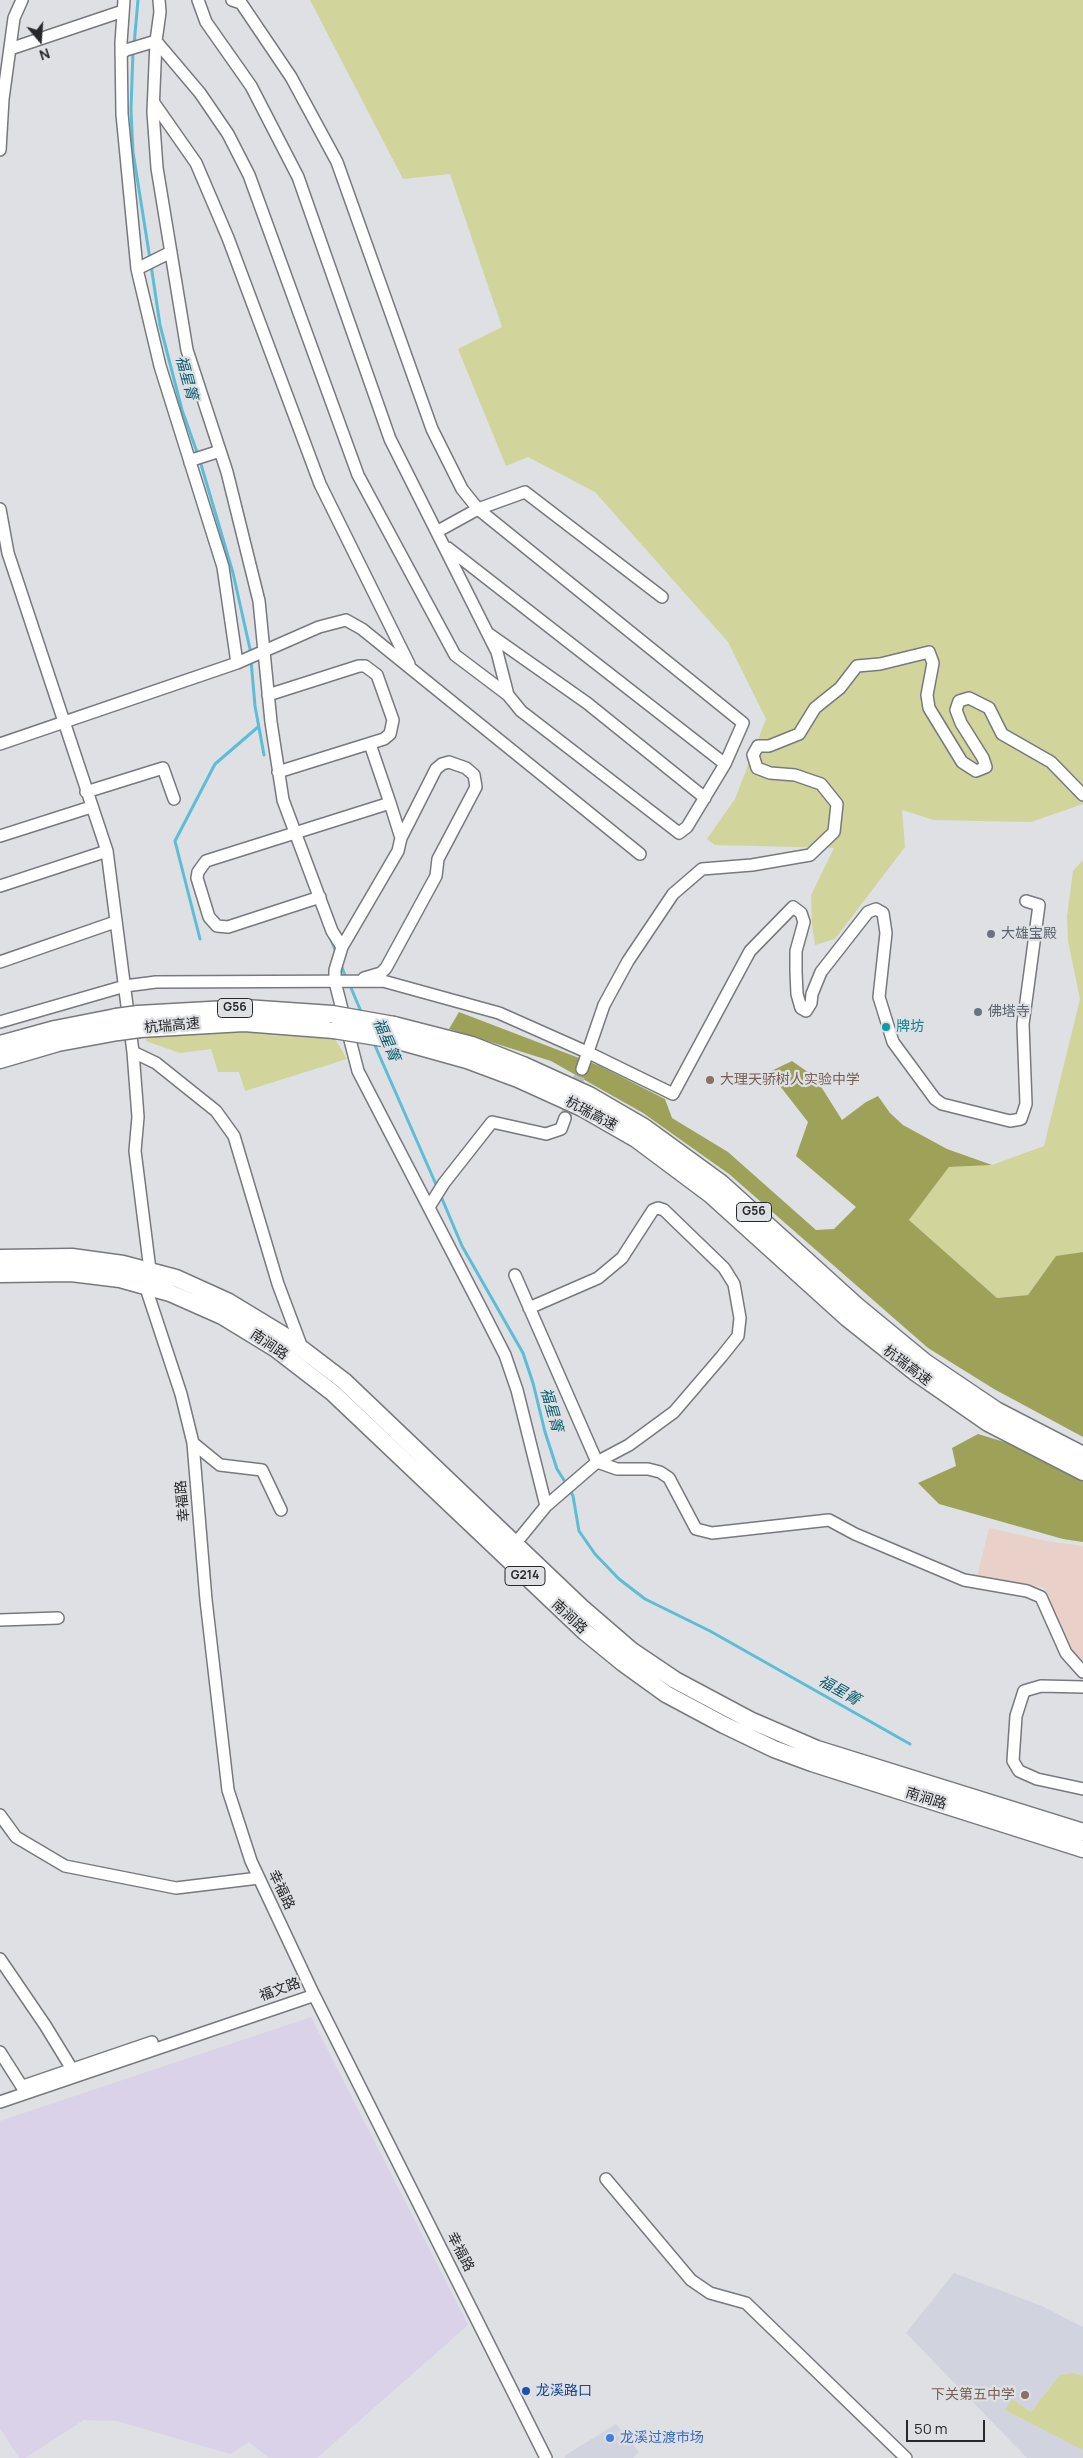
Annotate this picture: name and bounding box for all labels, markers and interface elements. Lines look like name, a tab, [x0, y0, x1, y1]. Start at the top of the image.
north arrow	[15, 15, 65, 65]
text: N	[37, 44, 53, 65]
water label: 福星箐	[171, 354, 201, 402]
place label: 大雄宝殿	[1001, 926, 1057, 942]
marker: 大雄宝殿	[985, 928, 997, 940]
road number: G56	[218, 998, 252, 1018]
place label: 佛塔寺	[988, 1004, 1030, 1020]
marker: 佛塔寺	[972, 1006, 984, 1018]
street label: 杭瑞高速	[143, 1015, 201, 1037]
water label: 福星箐	[369, 1016, 403, 1064]
place label: 牌坊	[896, 1019, 924, 1035]
marker: 牌坊	[880, 1021, 892, 1033]
place label: 大理天骄树人实验中学	[720, 1072, 860, 1088]
marker: 大理天骄树人实验中学	[704, 1074, 716, 1086]
street label: 杭瑞高速	[562, 1093, 620, 1135]
road number: G56	[736, 1202, 772, 1222]
street label: 南涧路	[247, 1326, 291, 1364]
street label: 杭瑞高速	[880, 1342, 934, 1390]
water label: 福星箐	[536, 1386, 566, 1434]
street label: 幸福路	[173, 1479, 193, 1523]
road number: G214	[505, 1566, 545, 1585]
street label: 南涧路	[548, 1597, 590, 1637]
water label: 福星箐	[815, 1672, 863, 1710]
street label: 南涧路	[903, 1785, 949, 1813]
street label: 幸福路	[265, 1867, 297, 1913]
street label: 福文路	[257, 1975, 303, 2005]
street label: 幸福路	[443, 2229, 477, 2275]
place label: 龙溪路口	[536, 2383, 592, 2399]
marker: 龙溪路口	[520, 2385, 532, 2397]
place label: 下关第五中学	[931, 2387, 1015, 2403]
marker: 下关第五中学	[1019, 2389, 1031, 2401]
scale bar	[908, 2410, 987, 2442]
text: 50 m	[914, 2418, 948, 2439]
place label: 龙溪过渡市场	[620, 2430, 704, 2446]
marker: 龙溪过渡市场	[604, 2432, 616, 2444]

